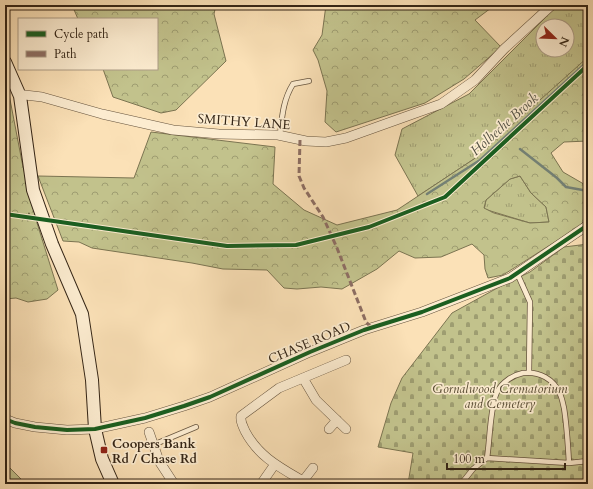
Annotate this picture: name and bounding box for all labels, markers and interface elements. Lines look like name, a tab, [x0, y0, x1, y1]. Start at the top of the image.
legend	[18, 18, 158, 70]
north arrow	[535, 18, 575, 58]
text: Cycle path	[54, 26, 109, 42]
text: N	[555, 34, 573, 49]
text: Path	[54, 46, 77, 62]
water label: Holbeche Brook	[466, 89, 543, 160]
street label: SMITHY LANE	[197, 110, 291, 134]
street label: CHASE ROAD	[265, 317, 353, 368]
park label: Gornalwood Crematorium and Cemetery	[432, 380, 568, 413]
place label: Coopers Bank Rd / Chase Rd	[112, 435, 198, 468]
marker: Coopers Bank Rd / Chase Rd	[99, 445, 109, 455]
scale bar	[447, 445, 565, 471]
text: 100 m	[453, 451, 486, 467]

